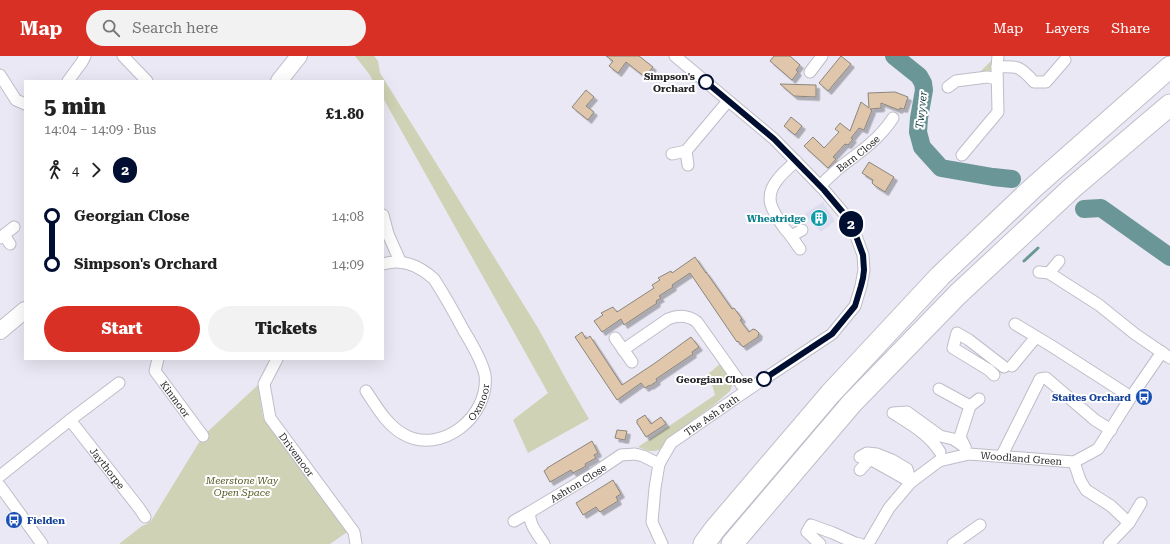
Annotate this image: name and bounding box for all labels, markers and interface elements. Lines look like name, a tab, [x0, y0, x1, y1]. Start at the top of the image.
search box	[86, 10, 366, 46]
text: Map	[20, 17, 62, 40]
icon: search	[100, 17, 122, 39]
text: Search here	[132, 19, 218, 37]
text: Map	[993, 20, 1023, 36]
text: Layers	[1045, 20, 1089, 36]
text: Share	[1111, 20, 1150, 36]
place label: Simpson's Orchard	[644, 71, 695, 94]
marker: Simpson's Orchard	[698, 74, 714, 90]
water label: Twyver	[913, 90, 930, 130]
text: 5 min	[44, 94, 106, 119]
text: £1.80	[326, 105, 364, 123]
text: 14:04 – 14:09 · Bus	[44, 122, 156, 137]
street label: Barn Close	[834, 133, 882, 174]
icon: walk	[44, 159, 66, 181]
icon: forward	[85, 159, 107, 181]
text: 2	[121, 162, 129, 178]
text: 4	[72, 163, 79, 178]
text: Georgian Close	[74, 207, 190, 225]
building icon: Wheatridge	[809, 208, 829, 228]
text: 14:08	[332, 209, 364, 224]
line badge: 2	[838, 211, 864, 237]
place label: Wheatridge	[747, 213, 806, 224]
text: 2	[847, 216, 855, 232]
text: Simpson's Orchard	[74, 255, 217, 273]
text: 14:09	[332, 257, 364, 272]
button: Start	[44, 306, 200, 352]
button: Tickets	[208, 306, 364, 352]
marker: Georgian Close	[756, 371, 772, 387]
place label: Georgian Close	[676, 374, 753, 385]
street label: Kinmoor	[158, 379, 192, 420]
street label: Oxmoor	[466, 383, 491, 423]
bus stop icon: Staites Orchard	[1134, 387, 1154, 407]
street label: The Ash Path	[682, 392, 741, 438]
place label: Staites Orchard	[1052, 392, 1131, 403]
street label: Drivemoor	[277, 431, 316, 479]
street label: Jaythorpe	[88, 446, 127, 492]
street label: Woodland Green	[980, 450, 1063, 467]
street label: Ashton Close	[548, 461, 609, 505]
park label: Meerstone Way Open Space	[205, 475, 279, 498]
bus stop icon: Fielden	[4, 510, 24, 530]
place label: Fielden	[27, 515, 65, 526]

